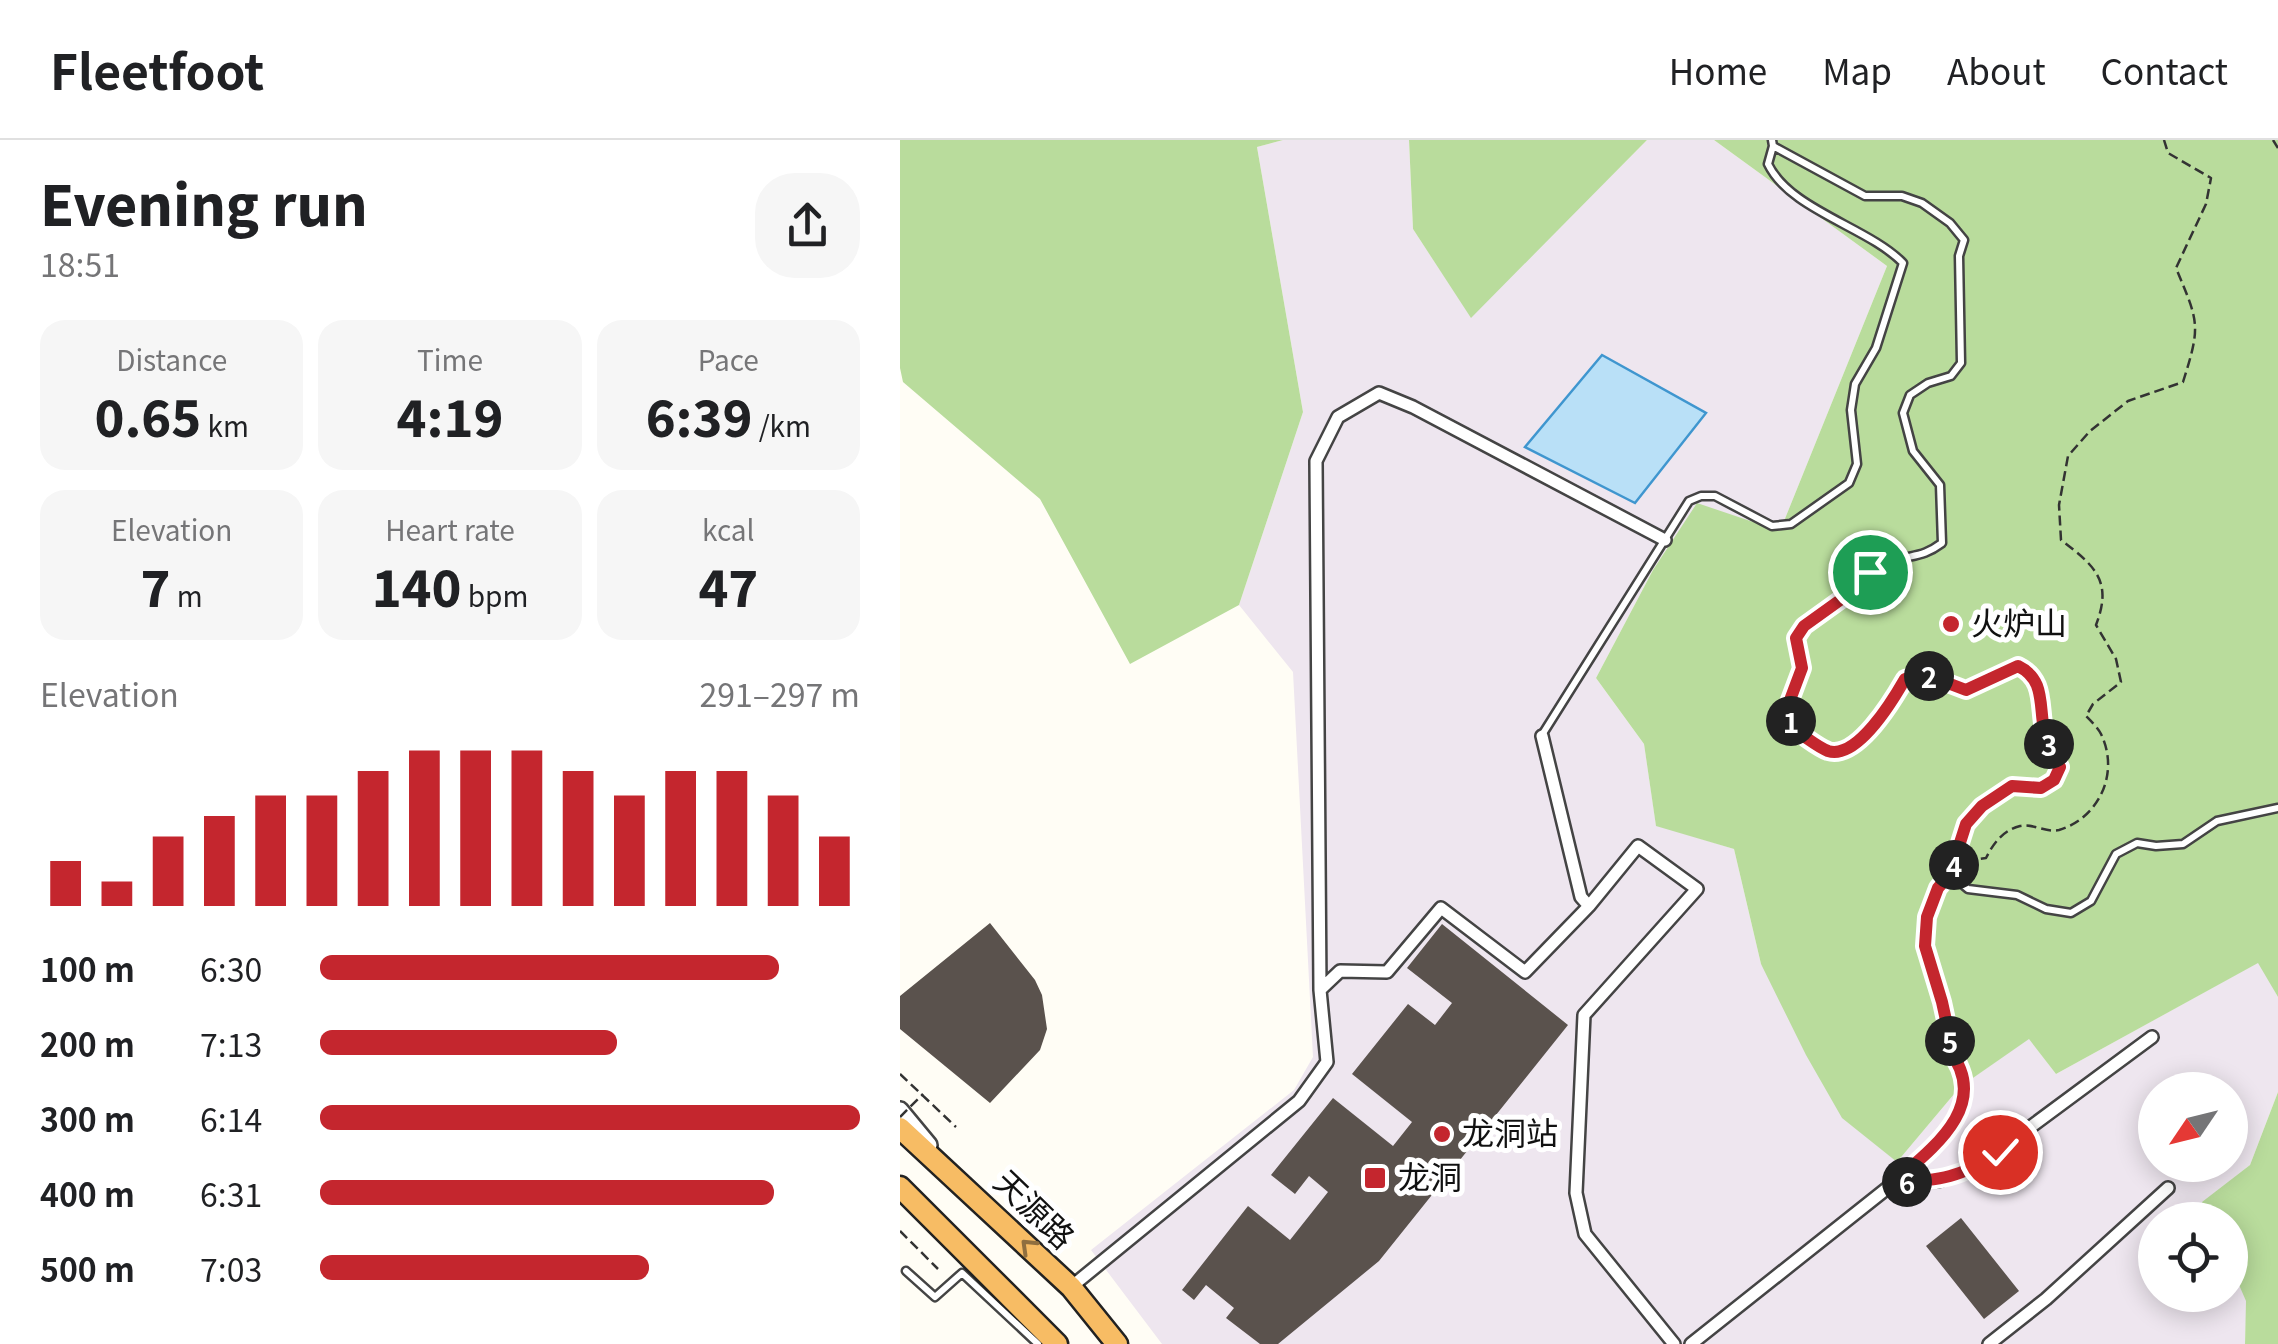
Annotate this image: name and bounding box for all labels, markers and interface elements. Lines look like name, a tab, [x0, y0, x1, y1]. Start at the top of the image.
text: Fleetfoot	[50, 34, 264, 104]
text: Home	[1669, 44, 1767, 95]
text: Map	[1822, 44, 1892, 95]
text: About	[1947, 44, 2046, 95]
text: Contact	[2101, 44, 2228, 95]
text: Evening run	[40, 162, 368, 242]
button: share	[755, 173, 860, 278]
text: 18:51	[40, 240, 120, 286]
text: Distance	[116, 339, 227, 379]
text: Time	[417, 339, 483, 379]
text: Pace	[698, 339, 759, 379]
text: 0.65	[94, 379, 201, 451]
text: 4:19	[397, 379, 503, 451]
text: 6:39	[646, 379, 752, 451]
text: km	[201, 405, 249, 445]
text: /km	[752, 405, 811, 445]
text: Elevation	[111, 509, 232, 549]
text: Heart rate	[385, 509, 515, 549]
text: kcal	[702, 509, 755, 549]
pin	[1828, 530, 1913, 615]
icon: arrive	[1843, 545, 1898, 600]
text: 7	[141, 549, 171, 621]
text: 140	[372, 549, 461, 621]
text: 47	[698, 549, 758, 621]
text: m	[171, 575, 203, 615]
text: bpm	[461, 575, 528, 615]
place label: 火炉山	[1971, 598, 2067, 644]
marker: 火炉山	[1940, 613, 1962, 635]
pin: 2	[1904, 651, 1954, 701]
text: 2	[1921, 656, 1937, 696]
text: Elevation	[40, 670, 179, 716]
text: 291–297 m	[699, 670, 860, 716]
pin: 1	[1766, 696, 1816, 746]
text: 1	[1783, 701, 1799, 741]
pin: 3	[2024, 719, 2074, 769]
text: 3	[2041, 724, 2057, 764]
pin: 4	[1929, 840, 1979, 890]
text: 4	[1946, 845, 1962, 885]
text: 100 m	[40, 945, 135, 991]
text: 6:30	[200, 945, 262, 991]
pin: 5	[1925, 1016, 1975, 1066]
text: 200 m	[40, 1020, 135, 1066]
text: 7:13	[200, 1020, 262, 1066]
text: 5	[1942, 1021, 1958, 1061]
north arrow	[2138, 1072, 2248, 1182]
map controls	[2138, 1072, 2248, 1312]
text: 300 m	[40, 1095, 135, 1141]
text: 6:14	[200, 1095, 262, 1141]
place label: 龙洞站	[1462, 1108, 1558, 1154]
pin	[1958, 1110, 2043, 1195]
marker: 龙洞站	[1431, 1123, 1453, 1145]
icon: check	[1973, 1125, 2028, 1180]
place label: 龙洞	[1398, 1152, 1462, 1198]
pin: 6	[1882, 1157, 1932, 1207]
street label: 天源路	[986, 1158, 1087, 1258]
text: 6	[1899, 1162, 1915, 1202]
marker: 龙洞	[1362, 1165, 1388, 1191]
text: 400 m	[40, 1170, 135, 1216]
text: 6:31	[200, 1170, 262, 1216]
button: locate	[2138, 1202, 2248, 1312]
one-way arrow	[1021, 1240, 1040, 1258]
text: 500 m	[40, 1245, 135, 1291]
text: 7:03	[200, 1245, 262, 1291]

